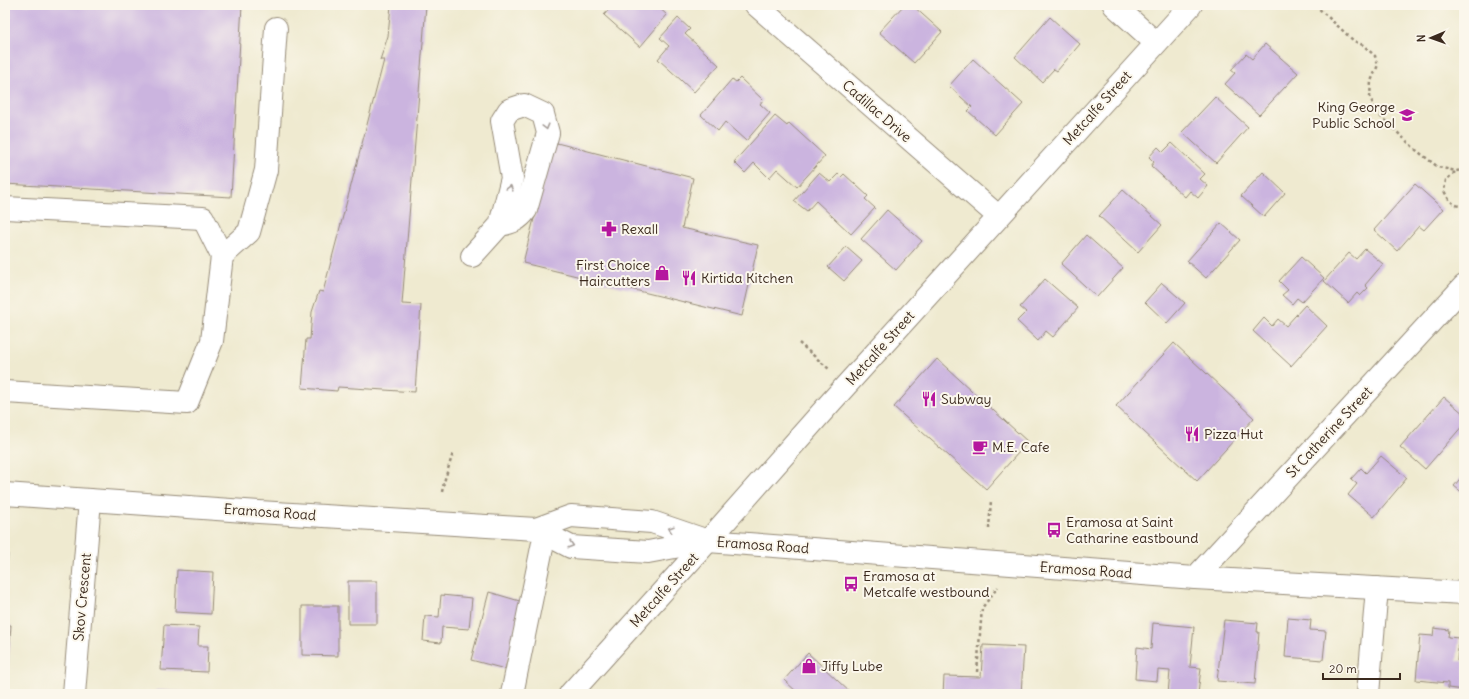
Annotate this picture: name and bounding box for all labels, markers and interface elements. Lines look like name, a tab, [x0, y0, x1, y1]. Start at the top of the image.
north arrow	[1411, 18, 1451, 58]
text: N	[1414, 34, 1428, 42]
street label: Metcalfe Street	[1059, 67, 1135, 149]
street label: Cadillac Drive	[839, 76, 915, 146]
place label: King George Public School	[1312, 98, 1395, 132]
school or university icon: King George Public School	[1398, 106, 1416, 124]
one-way arrow	[541, 123, 550, 130]
one-way arrow	[505, 184, 514, 191]
pharmacy icon: Rexall	[600, 220, 618, 238]
place label: Rexall	[621, 220, 658, 238]
place label: First Choice Haircutters	[576, 256, 650, 290]
shop icon: First Choice Haircutters	[653, 264, 671, 282]
restaurant icon: Kirtida Kitchen	[680, 269, 698, 287]
place label: Kirtida Kitchen	[701, 269, 793, 287]
street label: Metcalfe Street	[842, 307, 918, 389]
street label: St Catherine Street	[1282, 382, 1376, 481]
restaurant icon: Subway	[920, 390, 938, 408]
place label: Subway	[941, 390, 992, 408]
restaurant icon: Pizza Hut	[1183, 425, 1201, 443]
place label: Pizza Hut	[1204, 425, 1263, 443]
cafe icon: M.E. Cafe	[971, 438, 989, 456]
place label: M.E. Cafe	[992, 438, 1050, 456]
street label: Eramosa Road	[223, 500, 317, 524]
place label: Eramosa at Saint Catharine eastbound	[1066, 513, 1198, 547]
bus stop icon: Eramosa at Saint Catharine eastbound	[1045, 521, 1063, 539]
one-way arrow	[668, 525, 675, 533]
street label: Eramosa Road	[716, 533, 810, 557]
one-way arrow	[567, 540, 574, 549]
street label: Metcalfe Street	[626, 549, 702, 631]
street label: Skov Crescent	[69, 552, 95, 642]
street label: Eramosa Road	[1039, 558, 1133, 582]
place label: Eramosa at Metcalfe westbound	[863, 567, 990, 601]
bus stop icon: Eramosa at Metcalfe westbound	[842, 575, 860, 593]
scale bar	[1323, 655, 1400, 681]
shop icon: Jiffy Lube	[800, 657, 818, 675]
place label: Jiffy Lube	[821, 657, 883, 675]
text: 20 m	[1329, 661, 1357, 676]

